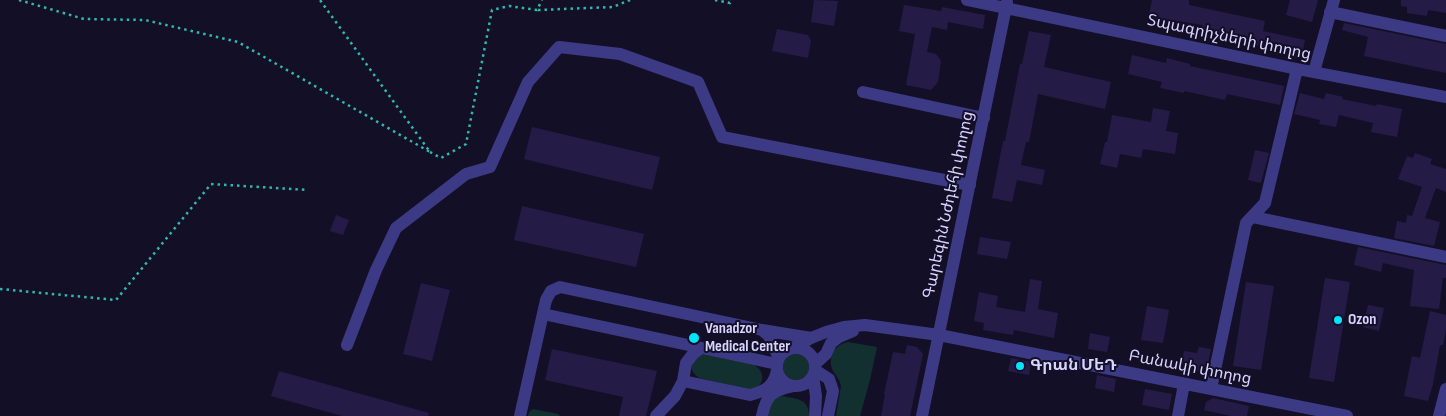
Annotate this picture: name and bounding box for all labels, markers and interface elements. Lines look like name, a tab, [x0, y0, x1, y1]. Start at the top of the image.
street label: Տպագրիչների փողոց	[1145, 11, 1313, 65]
street label: Գարեգին Նժդեհի փողոց	[920, 109, 978, 301]
place label: Ozon	[1348, 310, 1376, 330]
marker: Ozon	[1332, 314, 1344, 326]
place label: Vanadzor Medical Center	[705, 319, 790, 357]
marker: Vanadzor Medical Center	[687, 331, 701, 345]
street label: Բանակի փողոց	[1127, 347, 1253, 389]
place label: Գրան ՄեԴ	[1030, 356, 1117, 376]
marker: Գրան ՄեԴ	[1014, 360, 1026, 372]

